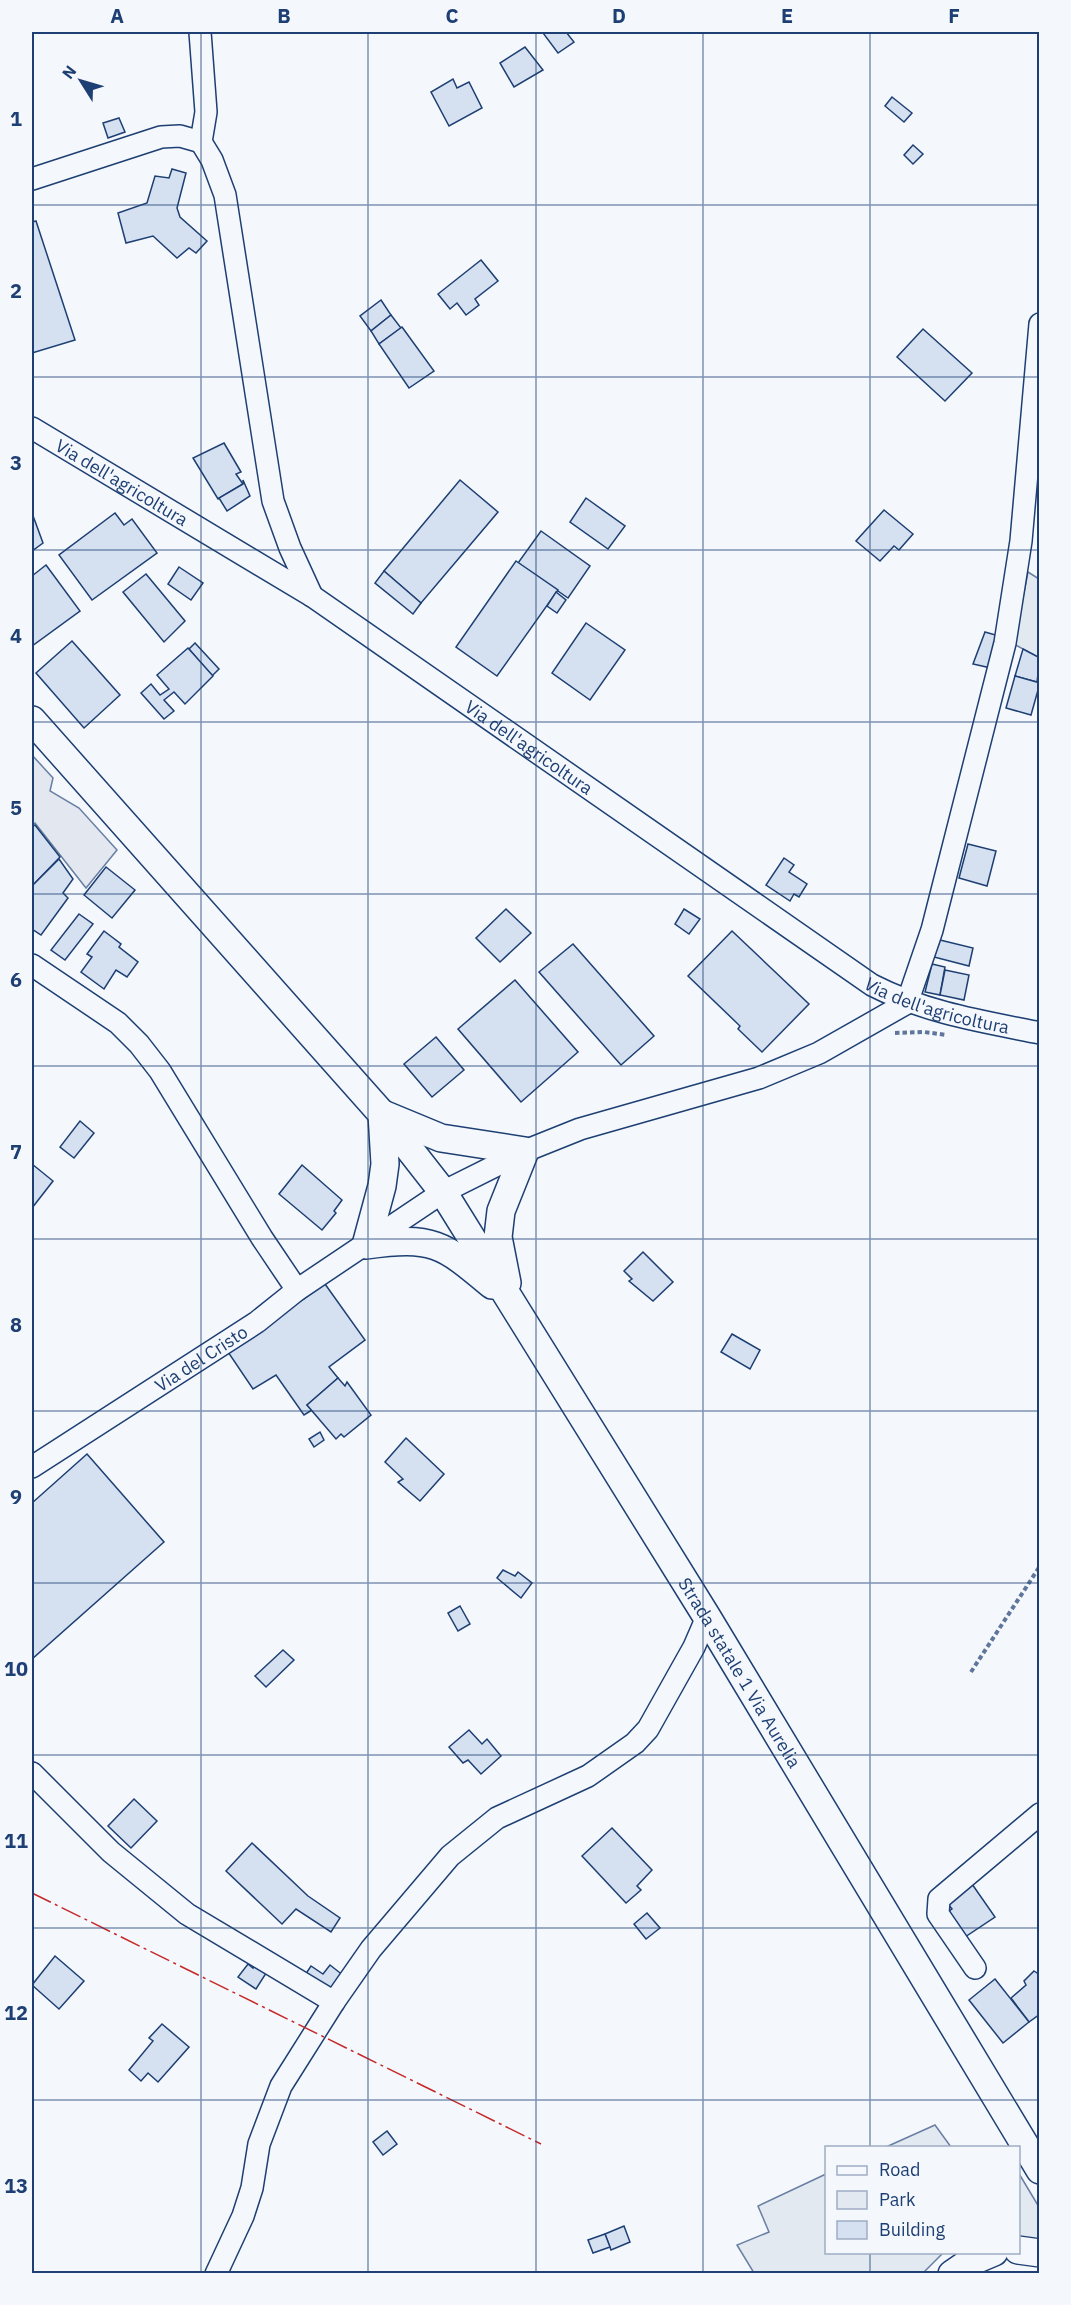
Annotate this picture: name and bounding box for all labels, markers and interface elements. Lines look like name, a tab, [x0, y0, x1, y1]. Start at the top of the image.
text: A	[110, 2, 124, 29]
text: B	[277, 2, 291, 29]
text: C	[445, 2, 459, 29]
text: D	[612, 2, 626, 29]
text: E	[781, 2, 793, 29]
text: F	[948, 2, 960, 29]
north arrow	[51, 51, 111, 111]
text: N	[58, 61, 80, 83]
text: 1	[10, 105, 22, 132]
text: 2	[10, 277, 22, 304]
street label: Via dell'agricoltura	[52, 433, 193, 531]
text: 3	[10, 449, 22, 476]
text: 4	[10, 622, 22, 649]
street label: Via dell'agricoltura	[461, 694, 598, 800]
text: 5	[10, 794, 22, 821]
text: 6	[10, 966, 22, 993]
street label: Via dell'agricoltura	[860, 972, 1012, 1038]
text: 7	[10, 1138, 22, 1165]
text: 8	[10, 1311, 22, 1338]
street label: Via del Cristo	[150, 1320, 252, 1397]
text: 9	[10, 1483, 22, 1510]
street label: Strada statale 1 Via Aurelia	[674, 1573, 807, 1772]
text: 10	[4, 1655, 28, 1682]
text: 11	[4, 1827, 28, 1854]
text: 12	[4, 1999, 28, 2026]
legend	[825, 2146, 1020, 2254]
text: Road	[879, 2158, 920, 2181]
text: 13	[4, 2172, 28, 2199]
text: Park	[879, 2188, 916, 2211]
text: Building	[879, 2218, 946, 2241]

